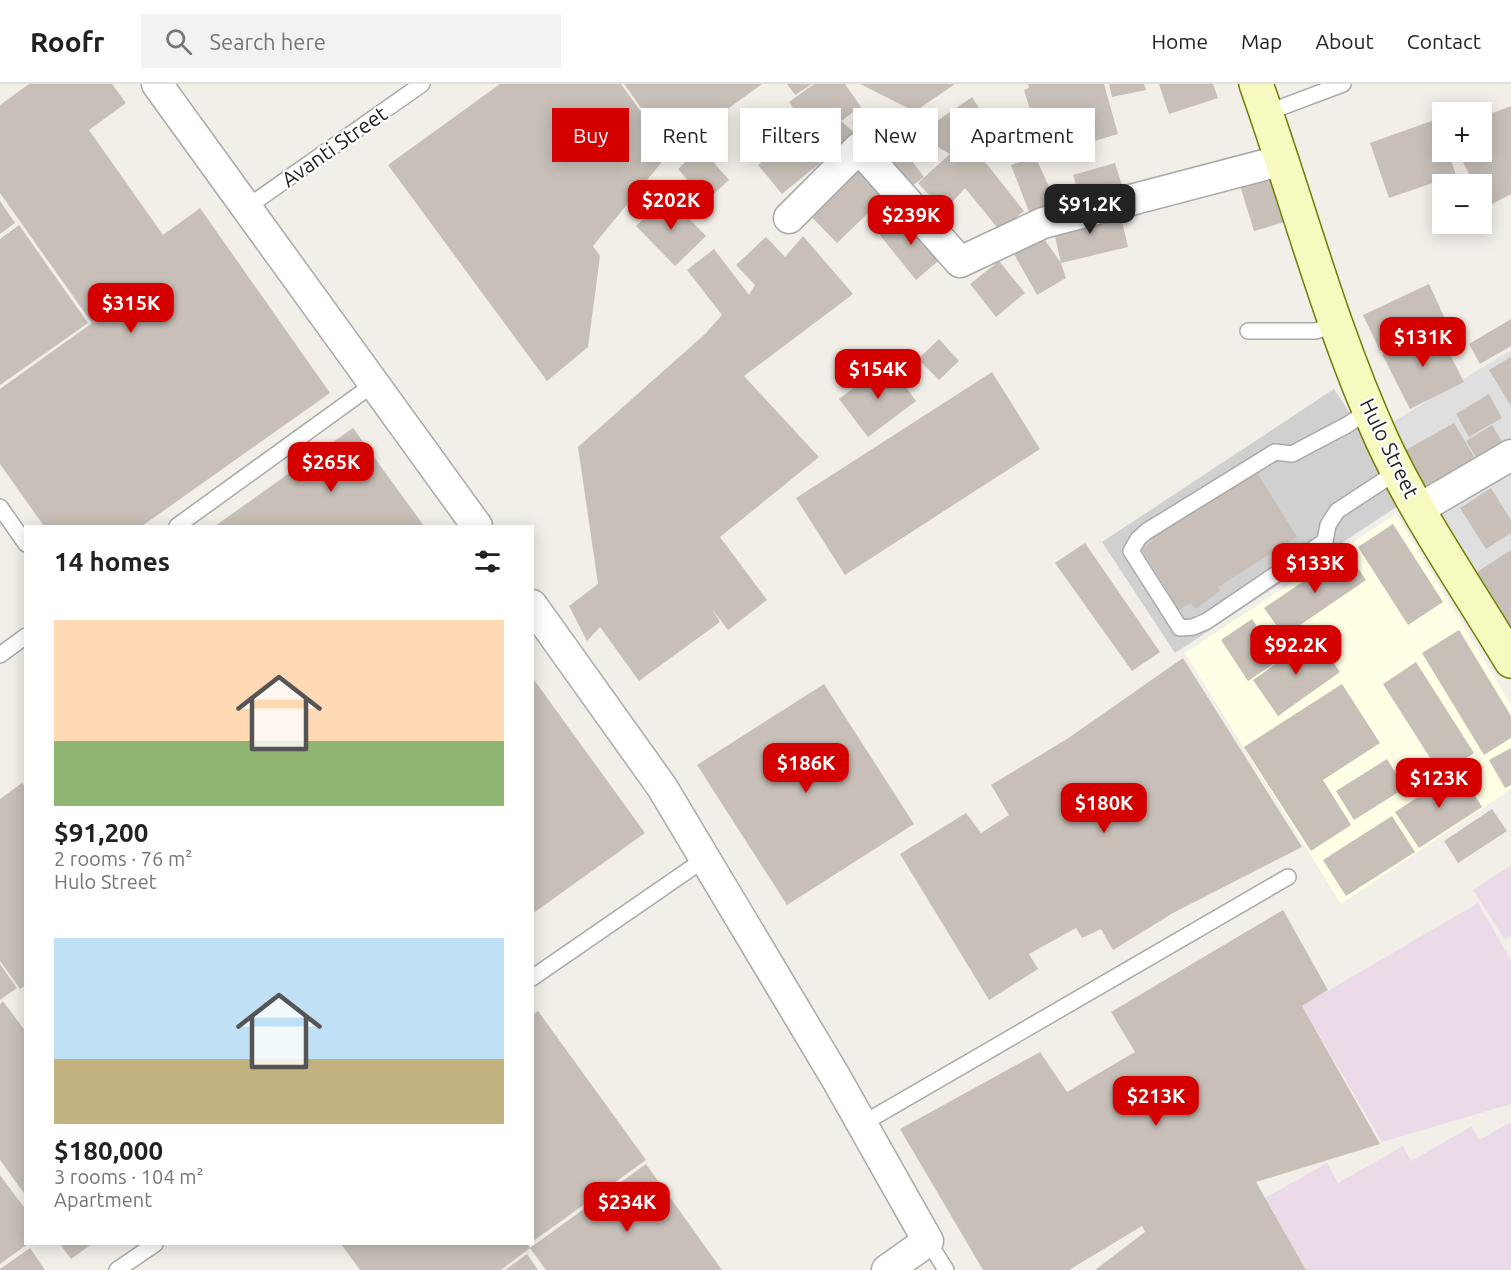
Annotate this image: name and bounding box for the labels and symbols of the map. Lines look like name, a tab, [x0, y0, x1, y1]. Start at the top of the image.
street label: Avanti Street	[277, 101, 391, 191]
pin: $202K	[629, 180, 713, 231]
pin: $91.2K	[1041, 184, 1139, 235]
pin: $239K	[869, 195, 953, 246]
pin: $315K	[89, 283, 173, 334]
pin: $131K	[1381, 317, 1465, 368]
pin: $154K	[836, 349, 920, 400]
street label: Hulo Street	[1356, 394, 1424, 502]
pin: $265K	[289, 442, 373, 493]
pin: $133K	[1273, 543, 1357, 594]
pin: $92.2K	[1247, 625, 1345, 676]
pin: $186K	[764, 743, 848, 794]
pin: $123K	[1397, 758, 1481, 809]
pin: $180K	[1062, 783, 1146, 834]
pin: $213K	[1114, 1076, 1198, 1127]
pin: $234K	[585, 1182, 669, 1233]

